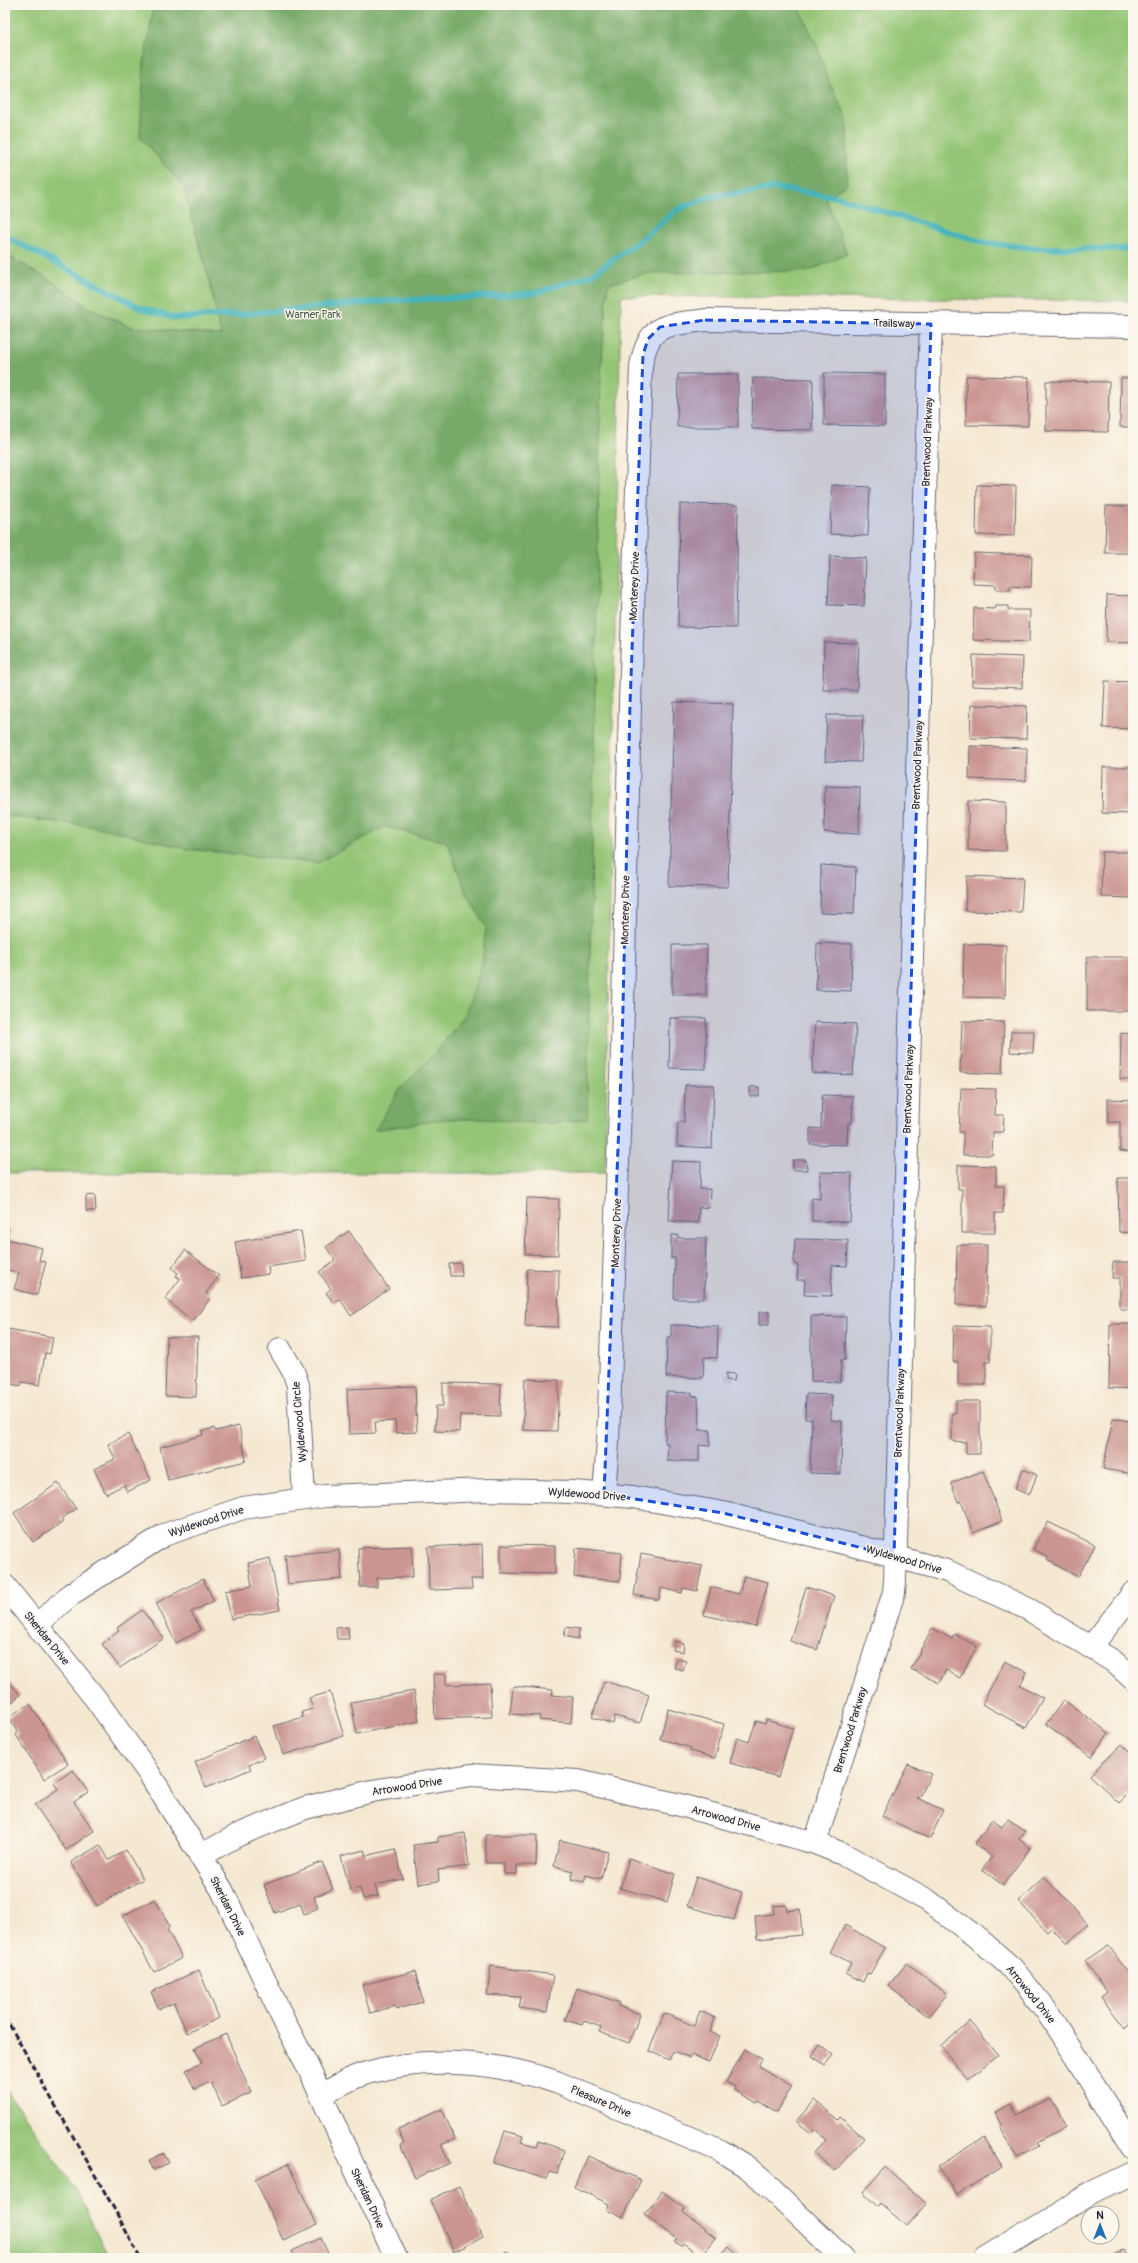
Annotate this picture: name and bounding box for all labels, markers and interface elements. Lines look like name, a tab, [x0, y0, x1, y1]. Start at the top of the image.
park label: Warner Park	[285, 308, 341, 321]
street label: Trailsway	[873, 317, 915, 330]
street label: Brentwood Parkway	[919, 397, 936, 487]
street label: Monterey Drive	[627, 551, 642, 621]
street label: Brentwood Parkway	[909, 720, 926, 810]
street label: Monterey Drive	[618, 875, 633, 945]
street label: Brentwood Parkway	[900, 1044, 917, 1134]
street label: Monterey Drive	[609, 1198, 624, 1268]
street label: Brentwood Parkway	[891, 1368, 908, 1458]
street label: Wyldewood Circle	[289, 1380, 310, 1463]
street label: Wyldewood Drive	[548, 1485, 627, 1504]
street label: Wyldewood Drive	[167, 1503, 246, 1540]
street label: Wyldewood Drive	[865, 1542, 944, 1577]
street label: Sheridan Drive	[21, 1609, 73, 1668]
street label: Brentwood Parkway	[831, 1685, 870, 1775]
street label: Arrowood Drive	[371, 1774, 444, 1798]
street label: Arrowood Drive	[690, 1803, 762, 1834]
street label: Sheridan Drive	[207, 1874, 248, 1939]
street label: Arrowood Drive	[1003, 1963, 1058, 2026]
street label: Pleasure Drive	[569, 2083, 634, 2120]
street label: Sheridan Drive	[348, 2166, 387, 2231]
north arrow	[1080, 2205, 1120, 2245]
text: N	[1096, 2209, 1104, 2222]

